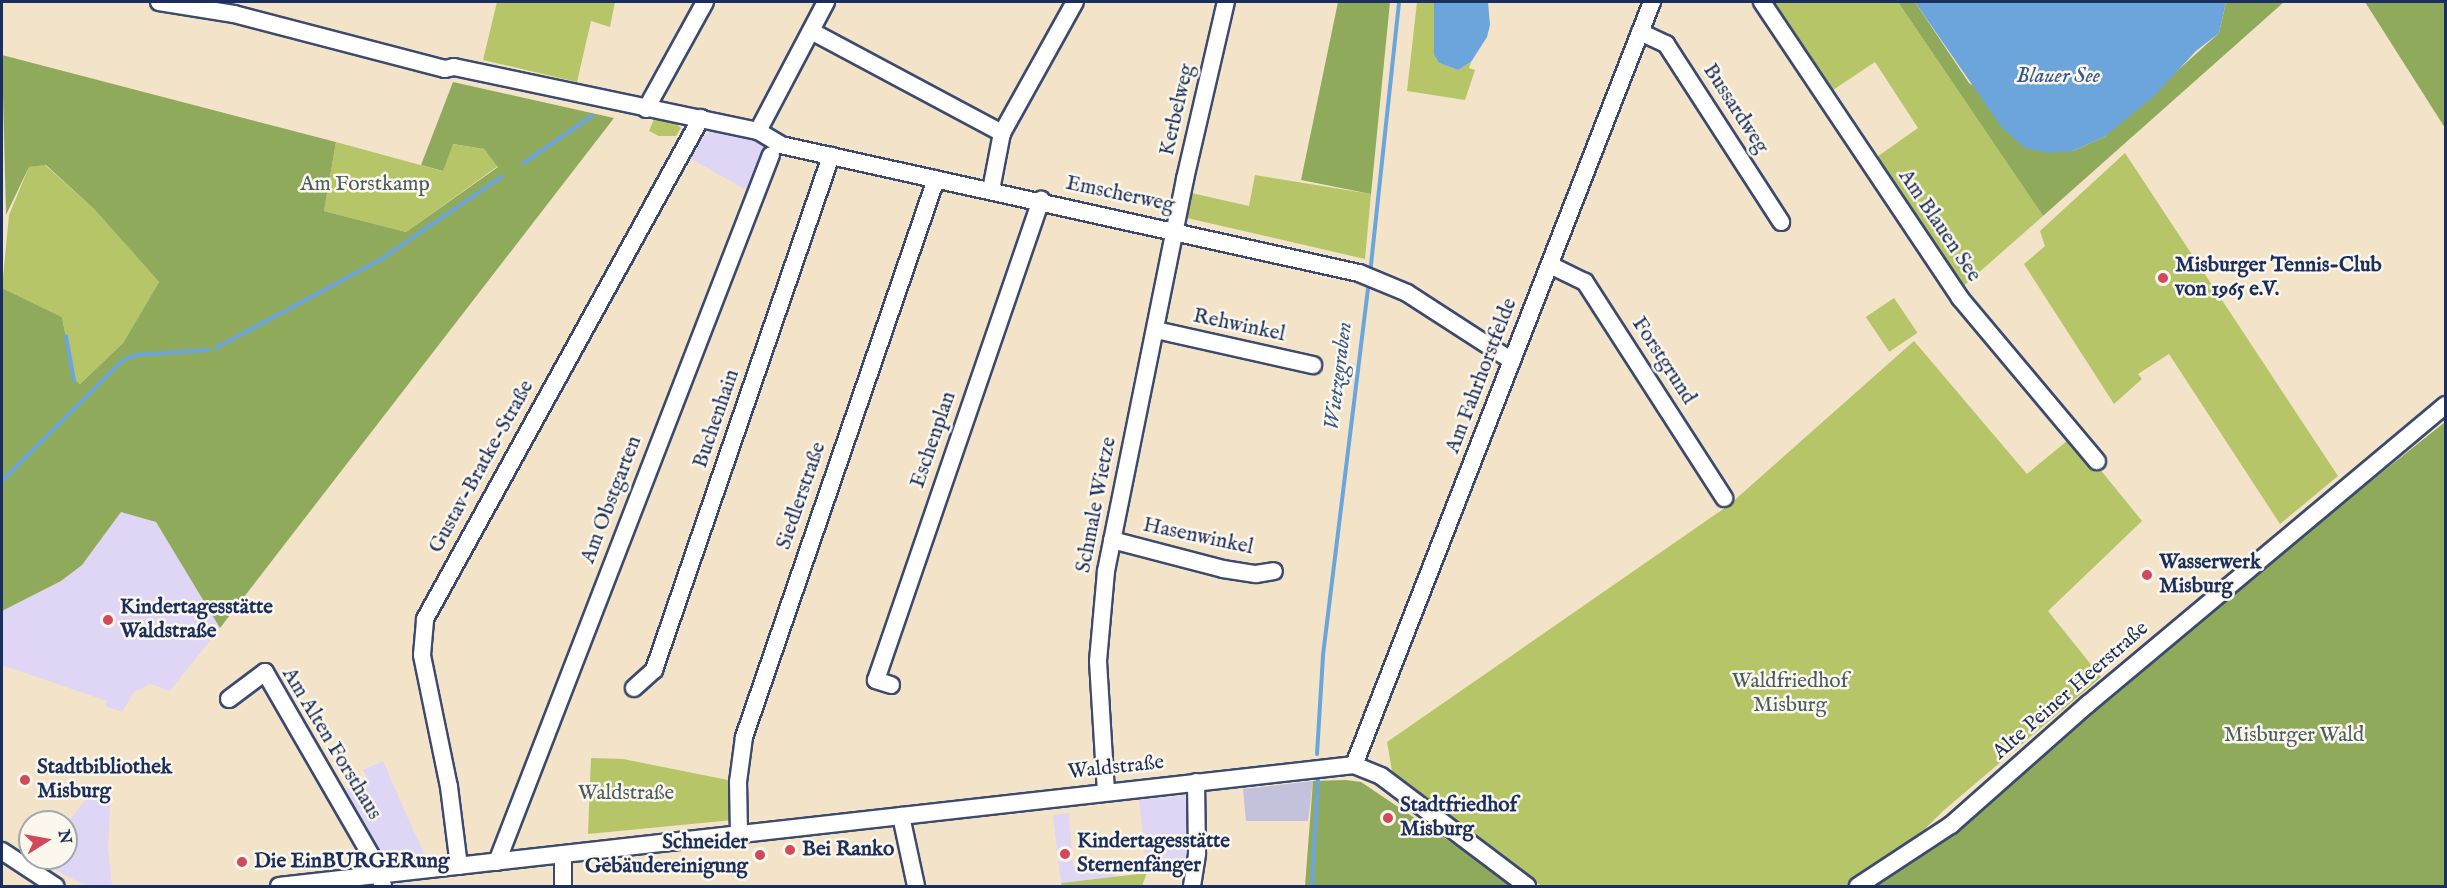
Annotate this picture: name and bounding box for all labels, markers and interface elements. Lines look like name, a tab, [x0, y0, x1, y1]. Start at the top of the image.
street label: Bussardweg	[1697, 59, 1773, 159]
street label: Kerbelweg	[1155, 62, 1201, 158]
water label: Blauer See	[2016, 64, 2100, 90]
street label: Am Blauen See	[1892, 165, 1986, 287]
street label: Emscherweg	[1063, 171, 1177, 219]
park label: Am Forstkamp	[300, 172, 430, 198]
place label: Misburger Tennis-Club von 1965 e.V.	[2175, 253, 2382, 303]
marker: Misburger Tennis-Club von 1965 e.V.	[2156, 271, 2170, 285]
street label: Am Fahrhorstfelde	[1441, 295, 1523, 457]
street label: Rehwinkel	[1191, 304, 1287, 348]
street label: Forstgrund	[1625, 313, 1701, 409]
water label: Wietzegraben	[1319, 320, 1359, 432]
street label: Buchenhain	[688, 366, 746, 472]
street label: Gustav-Bratke-Straße	[424, 376, 540, 558]
street label: Eschenplan	[906, 389, 962, 491]
street label: Am Obstgarten	[576, 433, 648, 567]
street label: Schmale Wietze	[1071, 435, 1123, 575]
street label: Siedlerstraße	[772, 439, 832, 553]
street label: Hasenwinkel	[1141, 513, 1255, 561]
place label: Wasserwerk Misburg	[2159, 550, 2261, 600]
marker: Wasserwerk Misburg	[2140, 568, 2154, 582]
place label: Kindertagesstätte Waldstraße	[120, 595, 273, 645]
marker: Kindertagesstätte Waldstraße	[101, 613, 115, 627]
street label: Alte Peiner Heerstraße	[1988, 616, 2154, 766]
street label: Am Alten Forsthaus	[276, 663, 386, 825]
park label: Waldfriedhof Misburg	[1732, 669, 1848, 719]
park label: Misburger Wald	[2224, 723, 2364, 749]
street label: Waldstraße	[1067, 750, 1165, 786]
place label: Stadtbibliothek Misburg	[37, 755, 172, 805]
marker: Stadtbibliothek Misburg	[18, 773, 32, 787]
park label: Waldstraße	[578, 781, 674, 807]
place label: Stadtfriedhof Misburg	[1400, 793, 1517, 843]
north arrow	[18, 810, 78, 870]
marker: Stadtfriedhof Misburg	[1381, 811, 1395, 825]
text: N	[53, 828, 75, 846]
place label: Kindertagesstätte Sternenfänger	[1077, 829, 1230, 879]
place label: Schneider Gebäudereinigung	[585, 830, 748, 880]
place label: Bei Ranko	[802, 837, 894, 863]
marker: Bei Ranko	[783, 843, 797, 857]
marker: Kindertagesstätte Sternenfänger	[1058, 847, 1072, 861]
marker: Schneider Gebäudereinigung	[753, 848, 767, 862]
place label: Die EinBURGERung	[254, 849, 449, 875]
marker: Die EinBURGERung	[235, 855, 249, 869]

